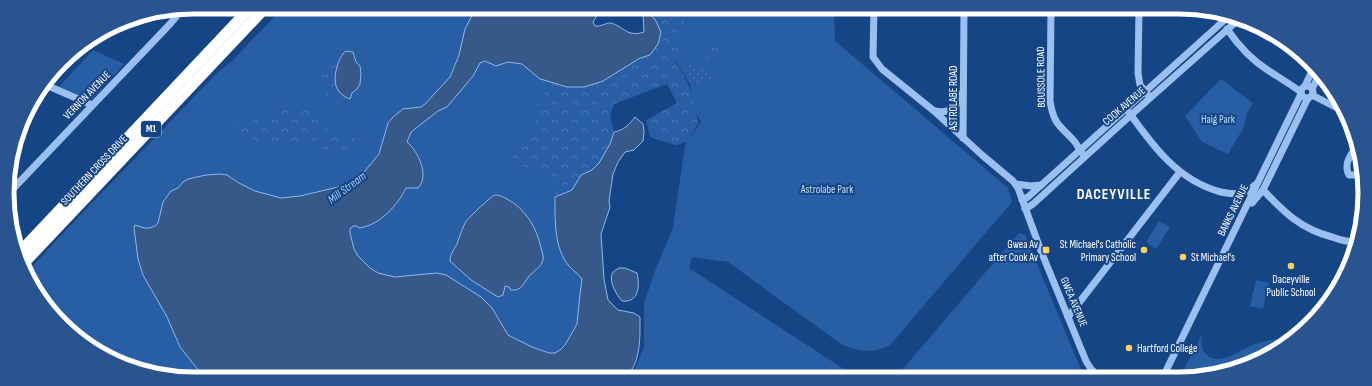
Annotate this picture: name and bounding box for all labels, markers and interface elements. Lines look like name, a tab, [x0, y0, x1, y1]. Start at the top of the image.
street label: BOUSSOLE ROAD	[1034, 46, 1048, 108]
street label: ASTROLABE ROAD	[947, 66, 960, 131]
street label: VERNON AVENUE	[61, 68, 113, 122]
street label: COOK AVENUE	[1100, 84, 1148, 128]
park label: Haig Park	[1201, 113, 1236, 126]
road number: M1	[141, 121, 161, 137]
street label: SOUTHERN CROSS DRIVE	[58, 132, 130, 208]
water label: Mill Stream	[325, 168, 370, 207]
street label: BANKS AVENUE	[1215, 182, 1251, 238]
park label: Astrolabe Park	[800, 183, 854, 196]
district label: DACEYVILLE	[1077, 185, 1151, 204]
place label: Gwea Av after Cook Av	[989, 238, 1039, 264]
place label: St Michael's Catholic Primary School	[1060, 238, 1136, 264]
marker: Gwea Av after Cook Av	[1041, 245, 1051, 255]
marker: St Michael's Catholic Primary School	[1139, 245, 1149, 255]
place label: St Michael's	[1191, 251, 1235, 264]
marker: St Michael's	[1178, 252, 1188, 262]
marker: Daceyville Public School	[1286, 261, 1296, 271]
place label: Daceyville Public School	[1266, 273, 1316, 299]
street label: GWEA AVENUE	[1058, 275, 1090, 329]
place label: Hartford College	[1137, 342, 1197, 355]
marker: Hartford College	[1124, 343, 1134, 353]

